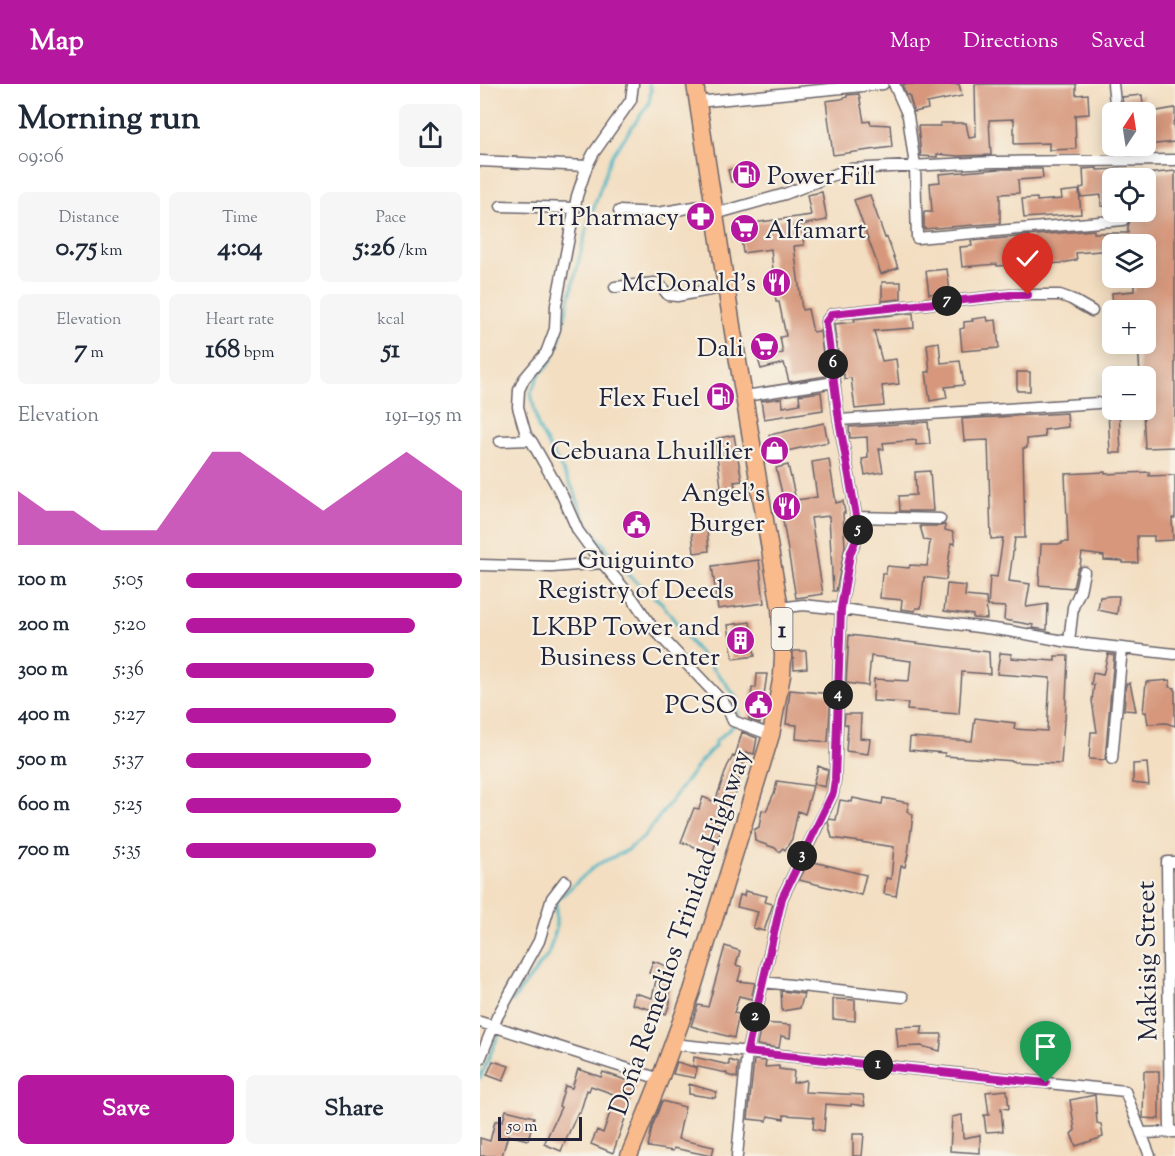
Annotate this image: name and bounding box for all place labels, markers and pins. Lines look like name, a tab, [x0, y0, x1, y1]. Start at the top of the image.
fuel station icon: Power Fill	[730, 159, 762, 191]
place label: Power Fill	[767, 159, 876, 196]
place label: Tri Pharmacy	[532, 200, 679, 237]
pharmacy icon: Tri Pharmacy	[684, 200, 716, 232]
supermarket icon: Alfamart	[728, 213, 760, 245]
place label: Alfamart	[765, 213, 866, 250]
pin	[1002, 233, 1053, 295]
place label: McDonald's	[621, 266, 756, 303]
restaurant icon: McDonald's	[761, 266, 793, 298]
pin: 7	[932, 286, 962, 316]
place label: Dali	[697, 331, 744, 368]
supermarket icon: Dali	[749, 331, 781, 363]
pin: 6	[818, 349, 848, 379]
place label: Flex Fuel	[599, 381, 700, 418]
fuel station icon: Flex Fuel	[705, 381, 737, 413]
place label: Cebuana Lhuillier	[550, 434, 753, 471]
shop icon: Cebuana Lhuillier	[758, 434, 790, 466]
place label: Angel's Burger	[681, 476, 765, 543]
restaurant icon: Angel's Burger	[770, 491, 802, 523]
public building icon: Guiguinto Registry of Deeds	[620, 509, 652, 541]
pin: 5	[843, 515, 873, 545]
place label: Guiguinto Registry of Deeds	[538, 543, 734, 610]
place label: LKBP Tower and Business Center	[532, 610, 720, 677]
building icon: LKBP Tower and Business Center	[725, 625, 757, 657]
pin: 4	[823, 680, 853, 710]
place label: PCSO	[665, 688, 738, 725]
public building icon: PCSO	[743, 688, 775, 720]
pin: 3	[787, 841, 817, 871]
pin: 2	[740, 1002, 770, 1032]
pin	[1020, 1021, 1071, 1083]
pin: 1	[863, 1050, 893, 1080]

